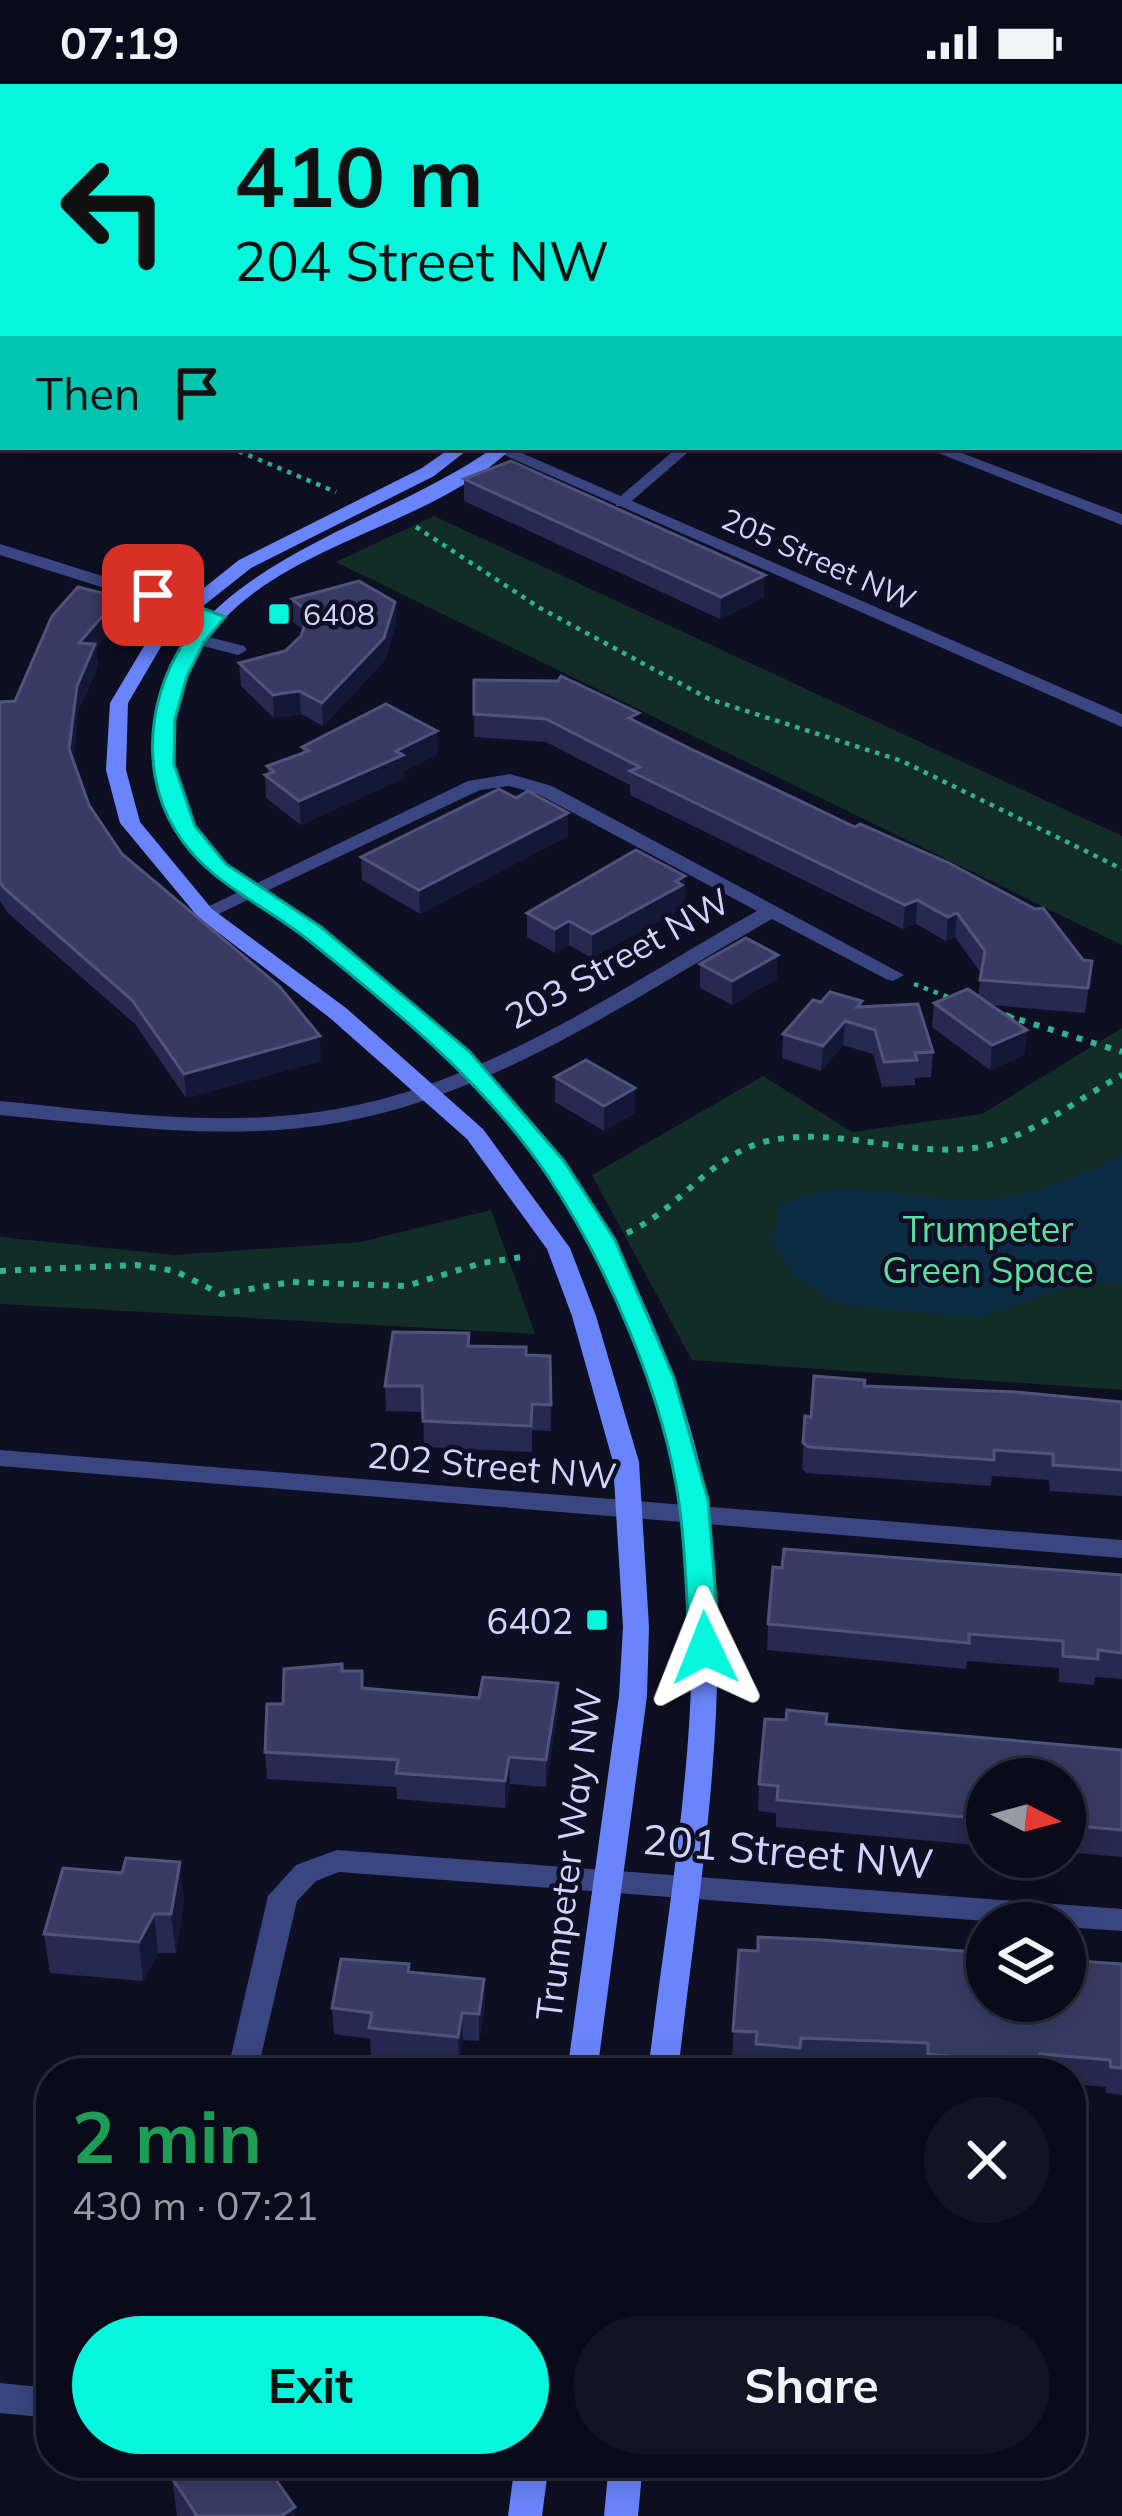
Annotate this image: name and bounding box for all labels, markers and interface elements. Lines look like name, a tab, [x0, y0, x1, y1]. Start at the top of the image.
text: 07:19	[60, 14, 179, 70]
text: 410 m	[234, 123, 484, 228]
icon: left	[36, 132, 192, 288]
text: 204 Street NW	[234, 227, 609, 295]
icon: arrive	[164, 360, 230, 426]
text: Then	[36, 365, 140, 421]
street label: 205 Street NW	[716, 499, 922, 619]
pin	[102, 544, 204, 646]
icon: arrive	[120, 562, 186, 628]
place label: 6408	[303, 595, 375, 633]
marker: 6408	[266, 601, 292, 627]
street label: 203 Street NW	[497, 878, 737, 1038]
park label: Trumpeter Green Space	[882, 1206, 1094, 1292]
street label: 202 Street NW	[365, 1432, 619, 1498]
position arrow	[642, 1585, 768, 1711]
place label: 6402	[487, 1598, 573, 1643]
marker: 6402	[584, 1607, 610, 1633]
street label: Trumpeter Way NW	[525, 1685, 611, 2023]
north arrow	[966, 1758, 1086, 1878]
map controls	[966, 1758, 1086, 2022]
street label: 201 Street NW	[640, 1812, 936, 1890]
button: layers	[966, 1902, 1086, 2022]
text: 2 min	[72, 2091, 262, 2181]
button: close	[924, 2097, 1050, 2223]
text: 430 m · 07:21	[72, 2181, 318, 2230]
button: Exit	[72, 2316, 549, 2454]
button: Share	[573, 2316, 1050, 2454]

